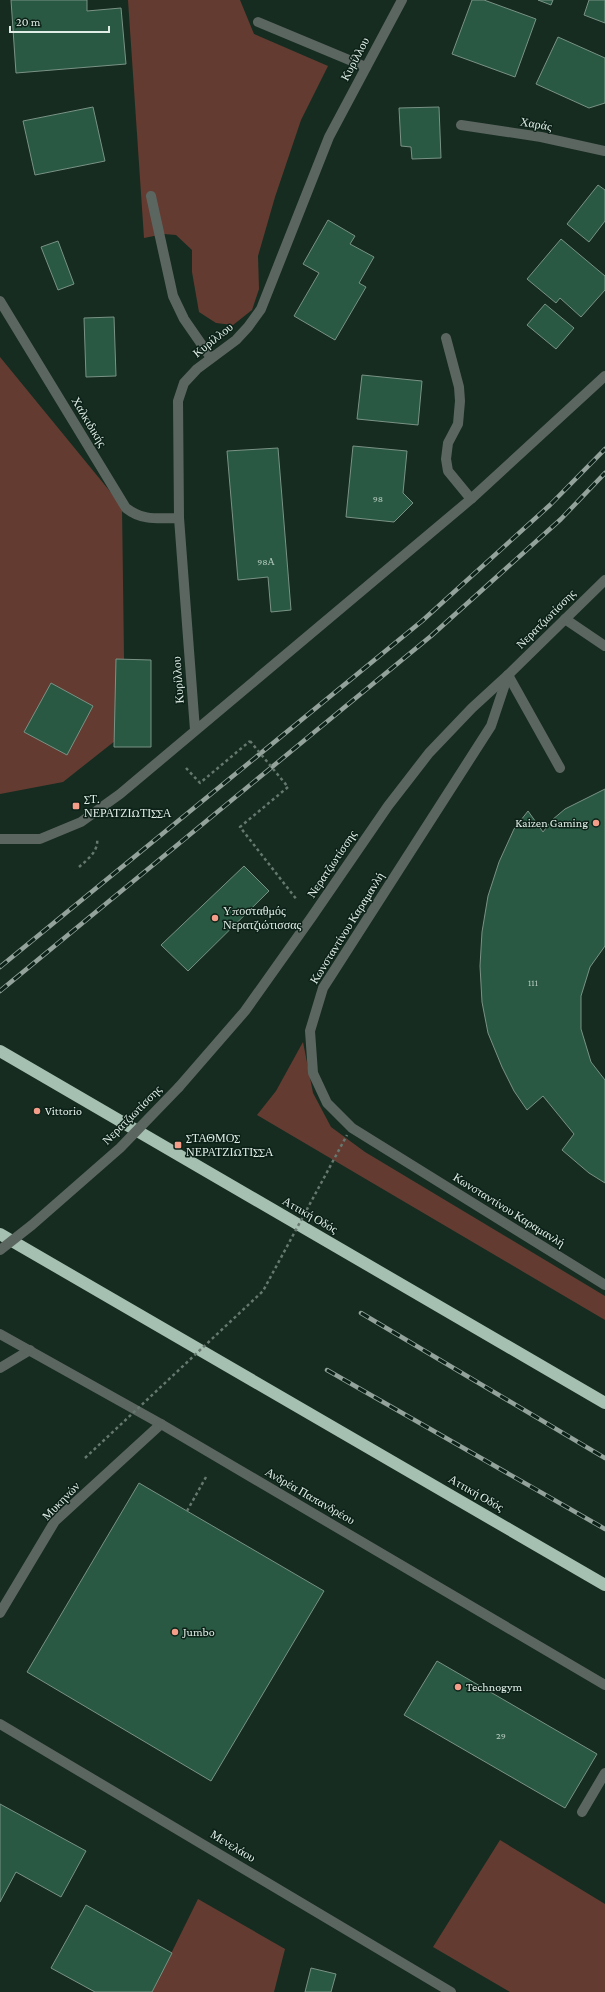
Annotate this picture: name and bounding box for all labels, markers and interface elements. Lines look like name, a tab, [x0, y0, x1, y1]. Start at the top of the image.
scale bar	[10, 8, 109, 34]
text: 20 m	[16, 15, 41, 29]
street label: Κυρίλλου	[338, 35, 372, 83]
street label: Χαράς	[519, 114, 553, 134]
street label: Κυρίλλου	[190, 320, 236, 360]
street label: Χαλκιδικής	[69, 394, 110, 450]
house number: 98	[373, 493, 383, 504]
house number: 98Α	[257, 556, 276, 567]
street label: Νερατζιωτίσσης	[513, 586, 579, 652]
street label: Κυρίλλου	[169, 656, 187, 704]
place label: ΣΤ. ΝΕΡΑΤΖΙΩΤΙΣΣΑ	[84, 792, 172, 820]
marker: ΣΤ. ΝΕΡΑΤΖΙΩΤΙΣΣΑ	[71, 801, 81, 811]
place label: Kaizen Gaming	[515, 816, 588, 830]
marker: Kaizen Gaming	[591, 818, 601, 828]
street label: Νερατζιωτίσσης	[304, 827, 360, 900]
street label: Κωνσταντίνου Καραμανλή	[307, 870, 387, 986]
place label: Υποσταθμός Νερατζιώτισσας	[223, 904, 301, 932]
marker: Υποσταθμός Νερατζιώτισσας	[210, 913, 220, 923]
house number: 111	[528, 977, 538, 988]
street label: Νερατζιωτίσσης	[99, 1082, 165, 1148]
place label: Vittorio	[45, 1104, 82, 1118]
marker: Vittorio	[32, 1106, 42, 1116]
place label: ΣΤΑΘΜΟΣ ΝΕΡΑΤΖΙΩΤΙΣΣΑ	[186, 1131, 274, 1159]
marker: ΣΤΑΘΜΟΣ ΝΕΡΑΤΖΙΩΤΙΣΣΑ	[173, 1140, 183, 1150]
street label: Κωνσταντίνου Καραμανλή	[451, 1170, 567, 1250]
street label: Αττική Οδός	[280, 1194, 340, 1236]
street label: Ανδρέα Παπανδρέου	[263, 1465, 357, 1527]
street label: Αττική Οδός	[446, 1472, 506, 1514]
street label: Μυκηνών	[39, 1479, 83, 1523]
place label: Jumbo	[182, 1625, 215, 1639]
marker: Jumbo	[170, 1627, 180, 1637]
place label: Technogym	[466, 1680, 522, 1694]
marker: Technogym	[453, 1682, 463, 1692]
house number: 29	[496, 1730, 506, 1741]
street label: Μενελάου	[208, 1827, 258, 1865]

